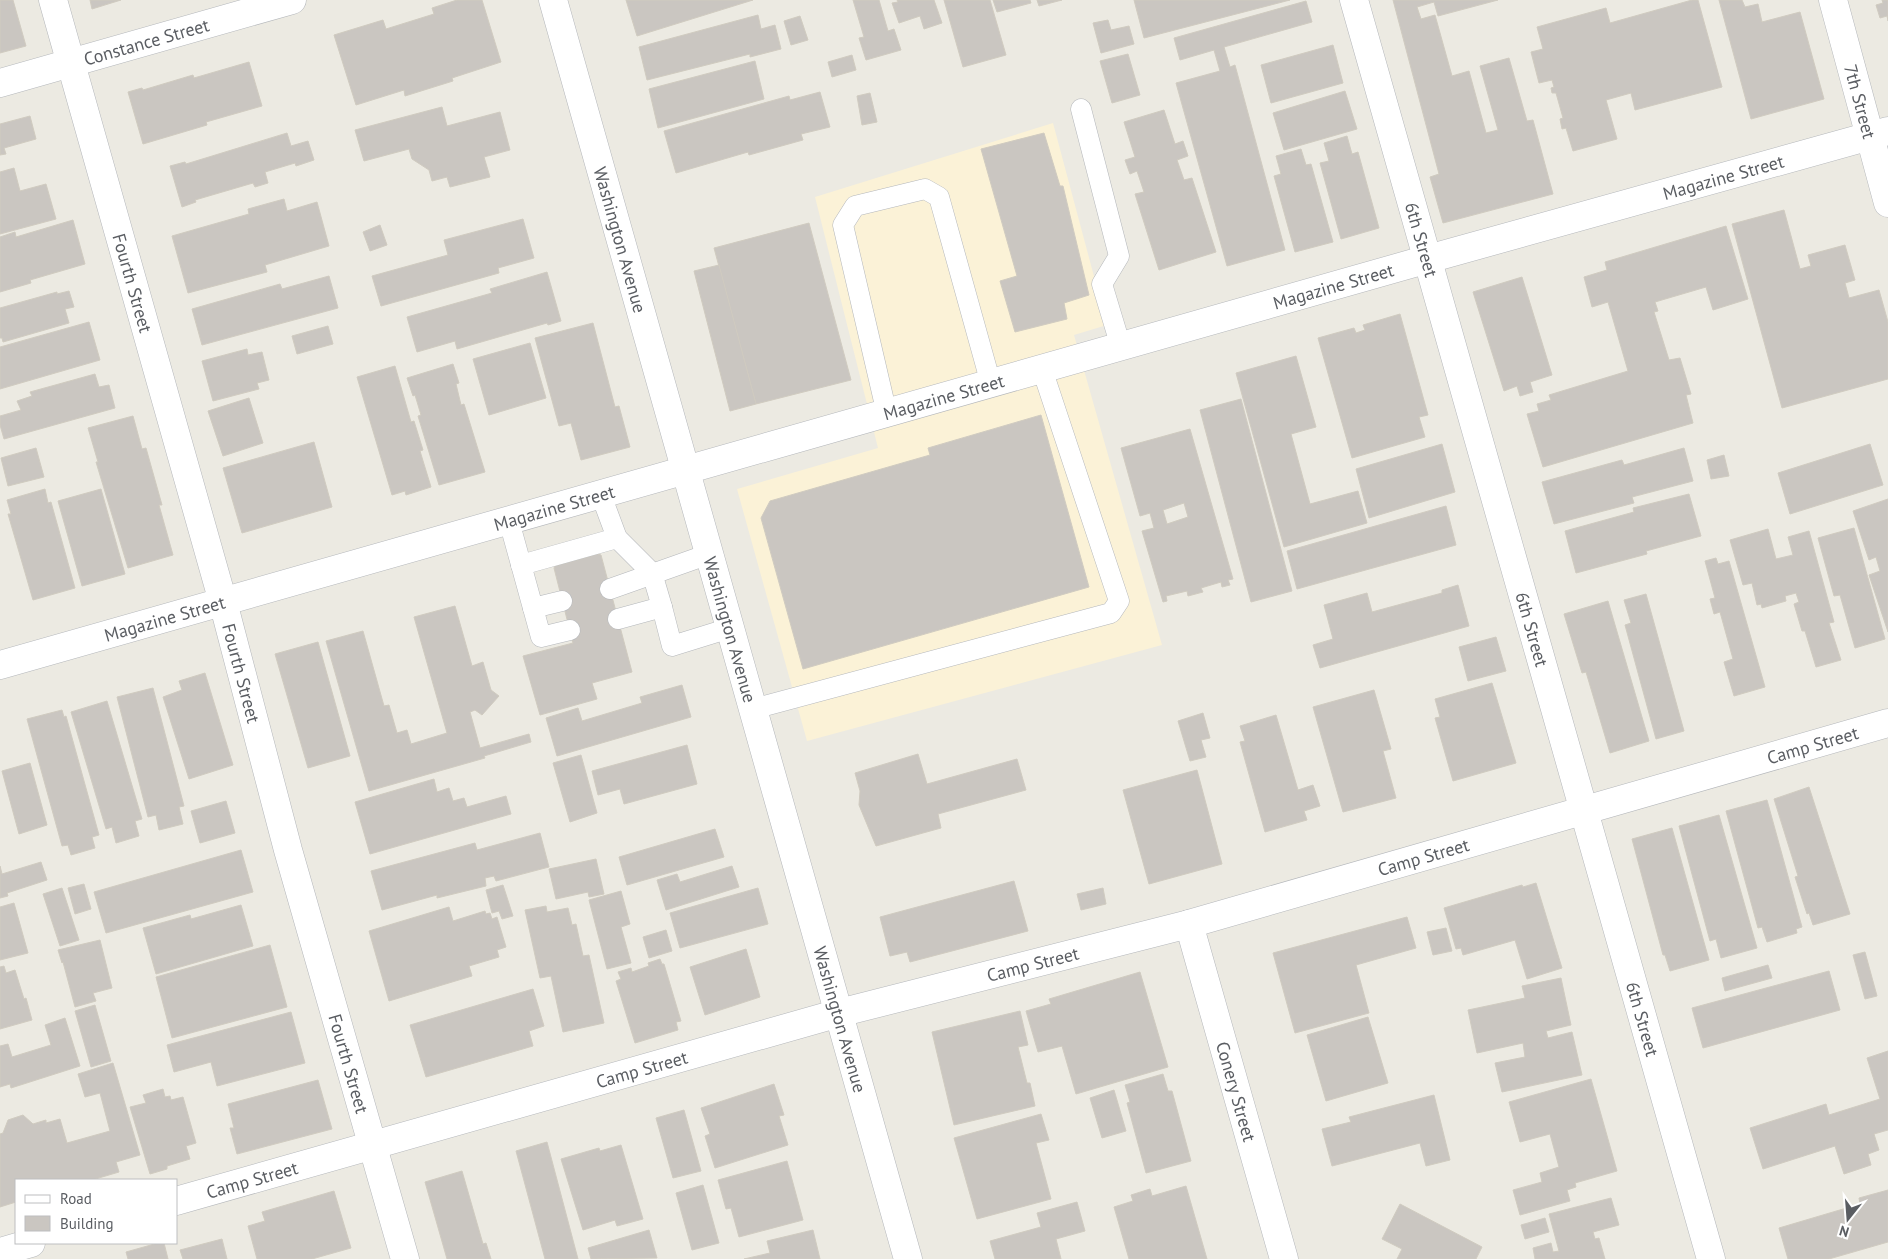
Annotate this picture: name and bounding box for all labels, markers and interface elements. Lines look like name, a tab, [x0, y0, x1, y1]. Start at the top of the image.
street label: Constance Street	[81, 13, 212, 70]
street label: 7th Street	[1839, 62, 1882, 141]
street label: Magazine Street	[1660, 149, 1786, 205]
street label: Washington Avenue	[589, 164, 652, 315]
street label: 6th Street	[1400, 200, 1443, 280]
street label: Fourth Street	[108, 231, 158, 335]
street label: Magazine Street	[1270, 258, 1396, 314]
street label: Magazine Street	[881, 369, 1007, 425]
street label: Magazine Street	[491, 479, 617, 536]
street label: Washington Avenue	[699, 554, 762, 705]
street label: 6th Street	[1511, 589, 1554, 669]
street label: Magazine Street	[101, 590, 228, 646]
street label: Fourth Street	[218, 621, 266, 725]
street label: Camp Street	[1764, 721, 1861, 769]
street label: Camp Street	[1375, 833, 1472, 881]
street label: Camp Street	[984, 941, 1081, 986]
street label: Washington Avenue	[809, 944, 872, 1095]
street label: 6th Street	[1621, 979, 1664, 1059]
street label: Fourth Street	[324, 1011, 374, 1116]
street label: Conery Street	[1211, 1039, 1262, 1144]
street label: Camp Street	[593, 1045, 690, 1093]
street label: Camp Street	[204, 1156, 300, 1203]
legend	[15, 1179, 178, 1244]
text: Road	[60, 1189, 92, 1208]
north arrow	[1823, 1194, 1873, 1244]
text: Building	[60, 1214, 114, 1233]
text: N	[1837, 1221, 1851, 1241]

